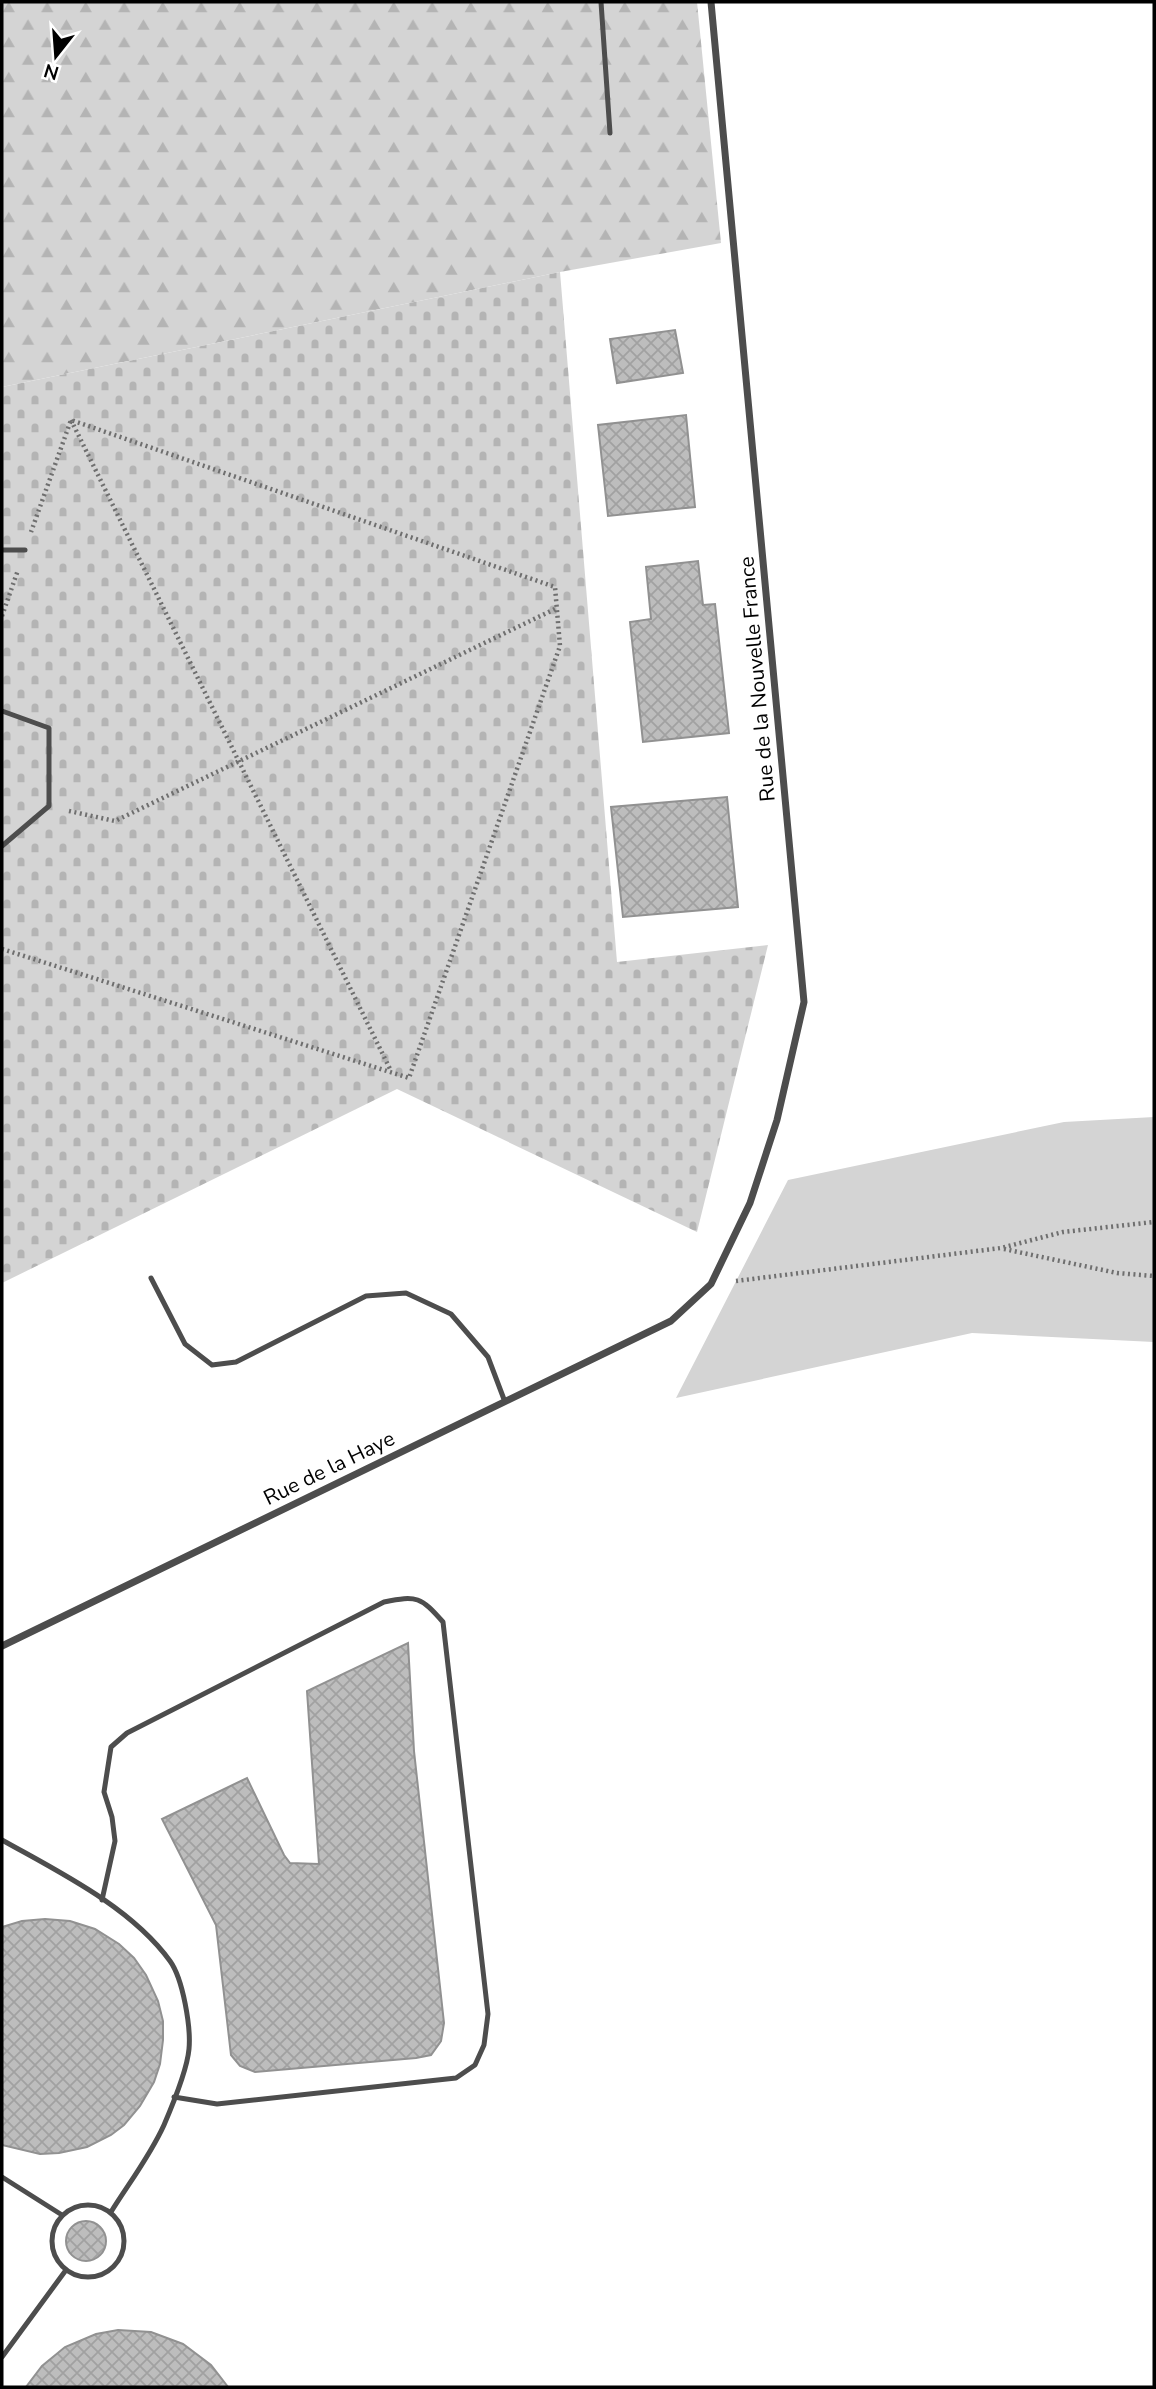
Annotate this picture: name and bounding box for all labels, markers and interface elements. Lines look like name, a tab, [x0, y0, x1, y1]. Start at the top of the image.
north arrow	[21, 21, 91, 91]
text: N	[41, 57, 62, 86]
street label: Rue de la Nouvelle France	[732, 555, 782, 803]
street label: Rue de la Haye	[259, 1424, 399, 1512]

